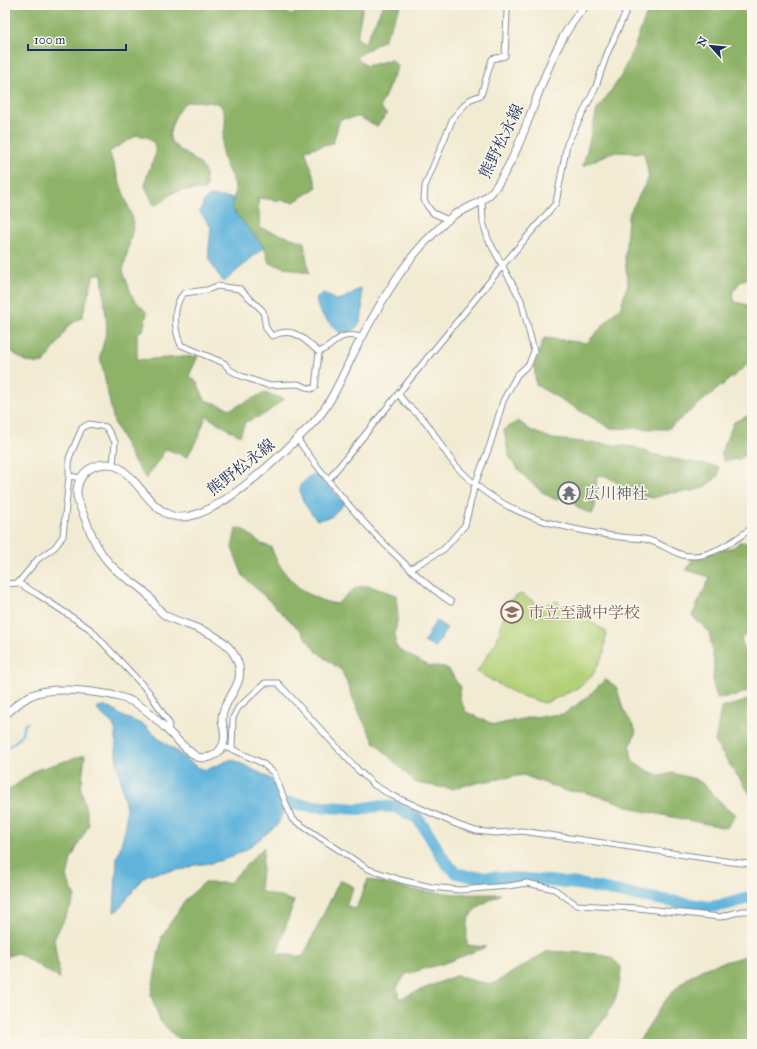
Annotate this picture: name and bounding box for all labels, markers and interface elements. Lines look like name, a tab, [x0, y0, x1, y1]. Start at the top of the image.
scale bar	[28, 26, 126, 52]
north arrow	[691, 26, 731, 66]
text: 100 m	[34, 33, 65, 47]
text: N	[695, 34, 711, 49]
street label: 熊野松永線	[475, 101, 527, 181]
street label: 熊野松永線	[204, 435, 278, 499]
temple icon: 広川神社	[556, 480, 582, 506]
place label: 広川神社	[584, 484, 648, 503]
school or university icon: 市立至誠中学校	[499, 599, 525, 625]
place label: 市立至誠中学校	[528, 603, 640, 622]

